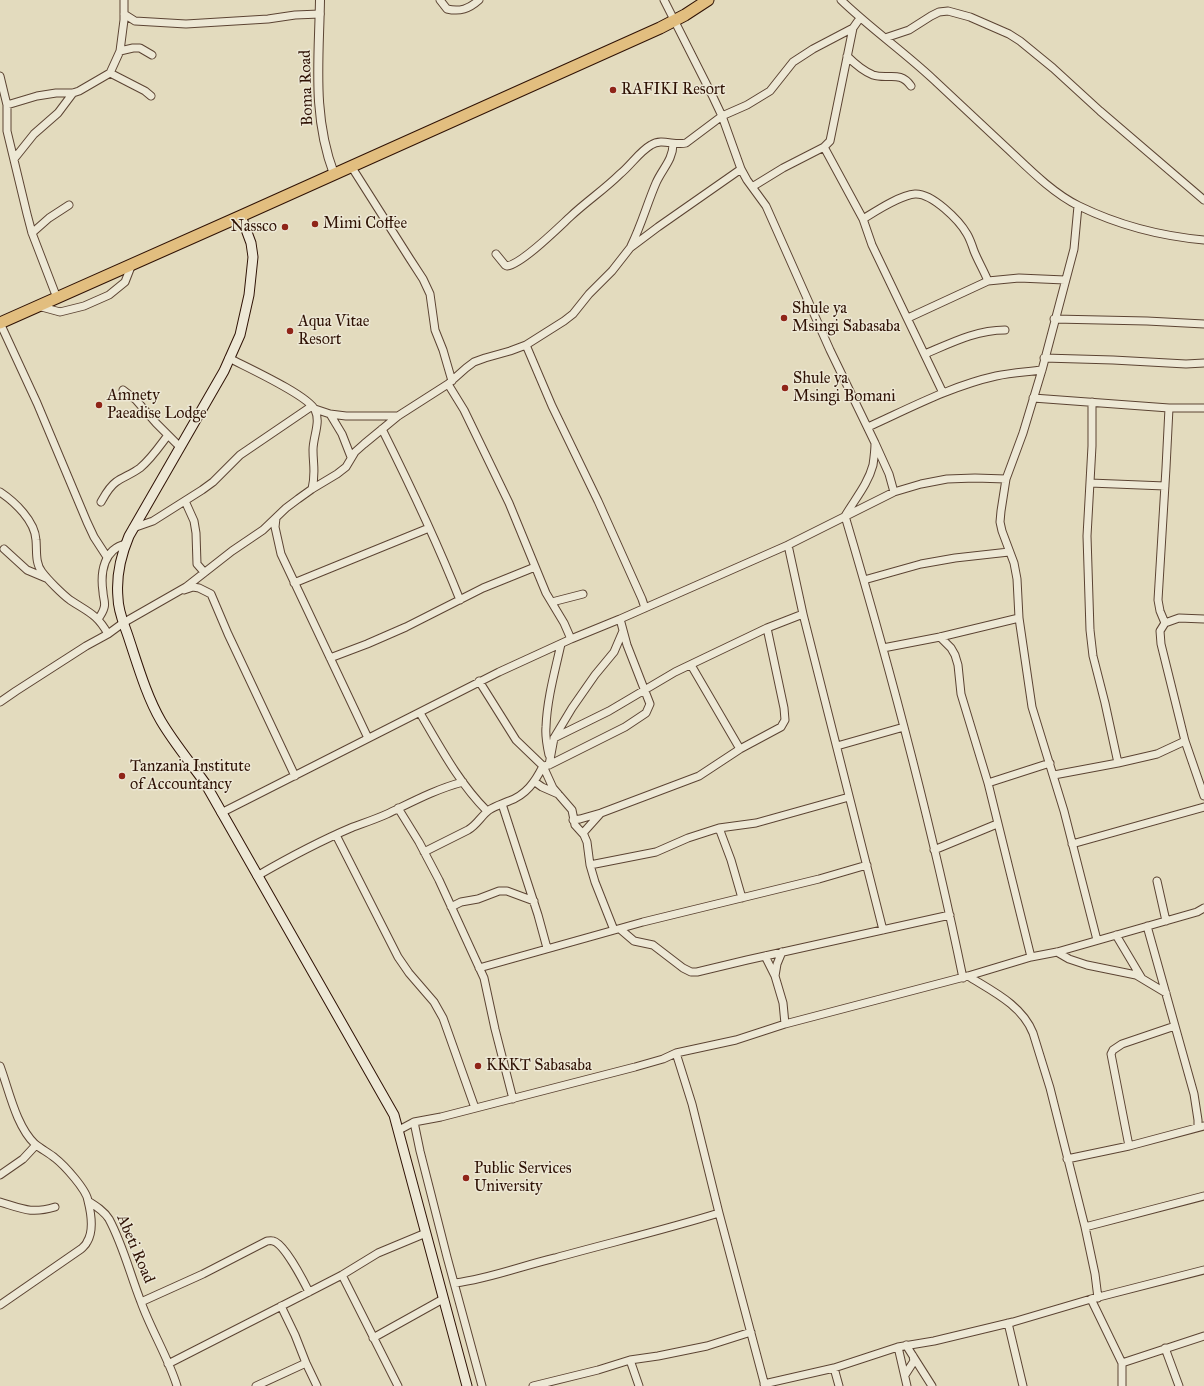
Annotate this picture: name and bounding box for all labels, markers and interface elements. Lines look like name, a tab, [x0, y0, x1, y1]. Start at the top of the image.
street label: Boma Road	[296, 49, 318, 127]
place label: RAFIKI Resort	[621, 80, 725, 100]
marker: RAFIKI Resort	[608, 85, 618, 95]
place label: Mimi Coffee	[323, 214, 407, 234]
place label: Nassco	[230, 217, 277, 237]
marker: Mimi Coffee	[310, 219, 320, 229]
marker: Nassco	[280, 222, 290, 232]
place label: Shule ya Msingi Sabasaba	[792, 299, 900, 337]
place label: Aqua Vitae Resort	[298, 312, 370, 350]
marker: Shule ya Msingi Sabasaba	[779, 313, 789, 323]
marker: Aqua Vitae Resort	[285, 326, 295, 336]
place label: Shule ya Msingi Bomani	[793, 369, 896, 407]
marker: Shule ya Msingi Bomani	[780, 383, 790, 393]
place label: Amnety Paeadise Lodge	[107, 386, 207, 424]
marker: Amnety Paeadise Lodge	[94, 400, 104, 410]
place label: Tanzania Institute of Accountancy	[130, 757, 251, 795]
marker: Tanzania Institute of Accountancy	[117, 771, 127, 781]
place label: KKKT Sabasaba	[486, 1056, 592, 1076]
marker: KKKT Sabasaba	[473, 1061, 483, 1071]
place label: Public Services University	[474, 1159, 572, 1197]
marker: Public Services University	[461, 1173, 471, 1183]
street label: Abeti Road	[112, 1212, 158, 1286]

